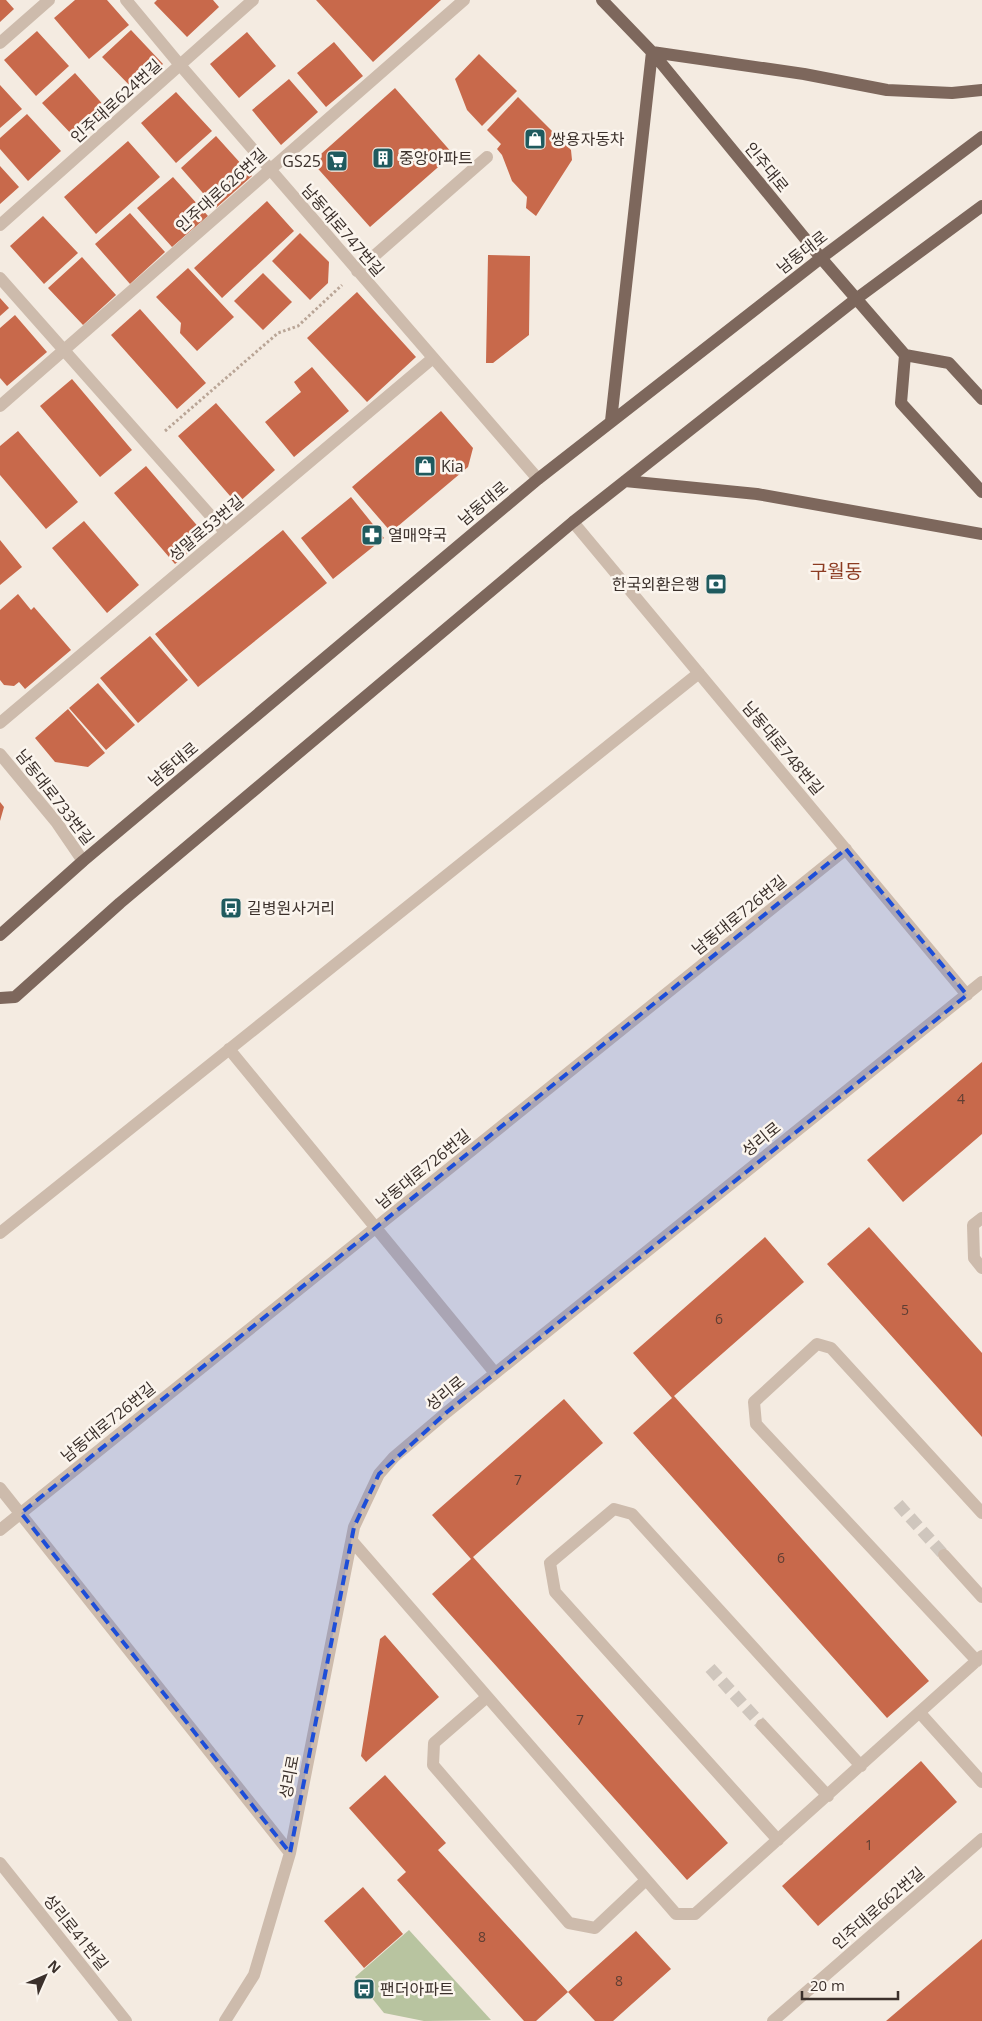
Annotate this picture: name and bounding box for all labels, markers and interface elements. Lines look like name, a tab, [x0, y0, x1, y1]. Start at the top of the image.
street label: 인주대로624번길	[66, 54, 166, 148]
shop icon: 쌍용자동차	[523, 127, 547, 151]
place label: 쌍용자동차	[551, 128, 625, 150]
street label: 인주대로	[740, 137, 794, 197]
street label: 인주대로626번길	[171, 143, 271, 237]
building icon: 중앙아파트	[371, 146, 395, 170]
place label: 중앙아파트	[399, 147, 473, 169]
supermarket icon: GS25	[325, 149, 349, 173]
place label: GS25	[282, 150, 321, 172]
street label: 남동대로747번길	[297, 179, 389, 281]
street label: 남동대로	[772, 225, 832, 279]
shop icon: Kia	[413, 454, 437, 478]
place label: Kia	[441, 455, 464, 477]
street label: 남동대로	[453, 475, 513, 530]
street label: 성말로53번길	[164, 490, 248, 566]
pharmacy icon: 열매약국	[360, 523, 384, 547]
place label: 열매약국	[388, 524, 447, 546]
district label: 구월동	[810, 558, 862, 584]
bank icon: 한국외환은행	[704, 572, 728, 596]
place label: 한국외환은행	[612, 573, 700, 595]
street label: 남동대로748번길	[737, 697, 829, 799]
street label: 남동대로	[143, 736, 203, 791]
street label: 남동대로733번길	[11, 745, 99, 849]
street label: 남동대로726번길	[687, 870, 791, 960]
bus stop icon: 길병원사거리	[219, 896, 243, 920]
place label: 길병원사거리	[247, 897, 335, 919]
house number: 4	[957, 1089, 965, 1108]
street label: 성리로	[737, 1116, 785, 1161]
street label: 남동대로726번길	[371, 1124, 475, 1214]
house number: 5	[901, 1300, 909, 1319]
house number: 6	[715, 1309, 723, 1328]
street label: 성리로	[421, 1370, 469, 1415]
street label: 남동대로726번길	[56, 1377, 160, 1467]
house number: 7	[514, 1470, 522, 1489]
house number: 6	[777, 1548, 785, 1567]
house number: 7	[576, 1710, 584, 1729]
street label: 성리로	[274, 1753, 304, 1801]
house number: 1	[865, 1835, 873, 1854]
street label: 인주대로662번길	[827, 1862, 929, 1954]
street label: 성리로41번길	[39, 1889, 113, 1975]
house number: 8	[478, 1927, 486, 1946]
north arrow	[20, 1951, 70, 2001]
text: N	[44, 1956, 65, 1977]
scale bar	[802, 1968, 898, 2000]
house number: 8	[615, 1971, 623, 1990]
text: 20 m	[810, 1975, 845, 1995]
bus stop icon: 팬더아파트	[352, 1977, 376, 2001]
place label: 팬더아파트	[380, 1978, 454, 2000]

